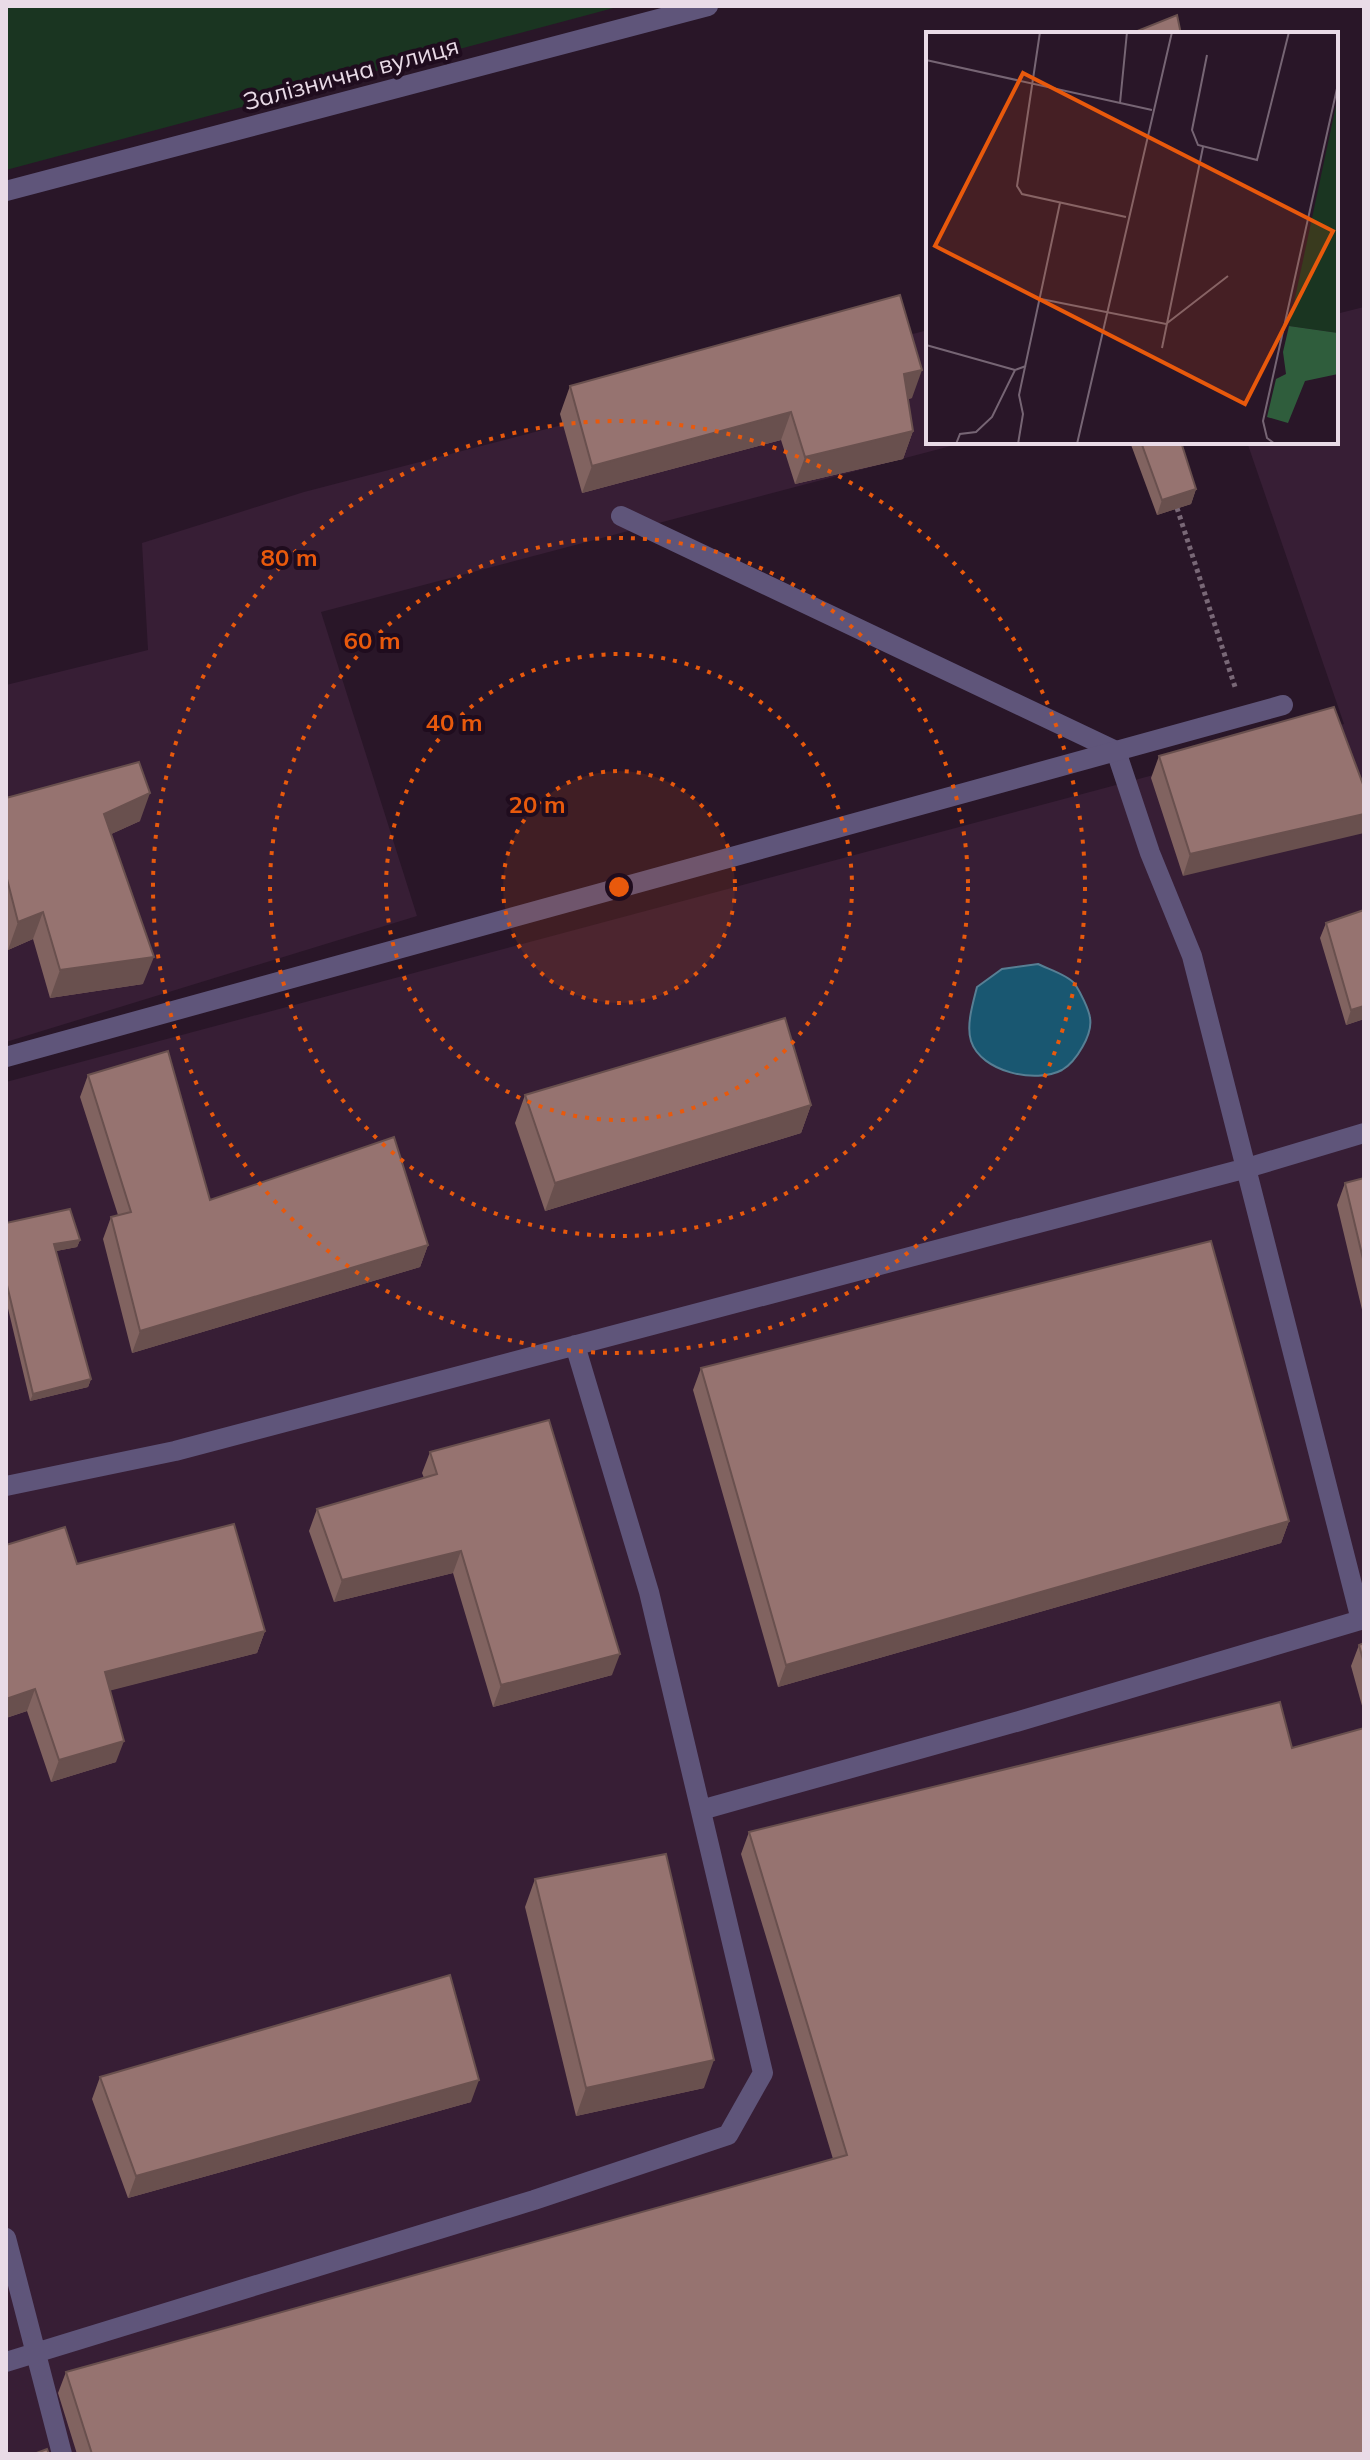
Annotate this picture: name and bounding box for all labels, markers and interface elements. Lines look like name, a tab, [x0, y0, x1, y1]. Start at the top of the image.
street label: Залізнична вулиця	[240, 30, 462, 116]
inset map	[926, 32, 1338, 444]
text: 80 m	[261, 542, 317, 572]
text: 60 m	[344, 625, 400, 655]
text: 40 m	[426, 707, 482, 737]
text: 20 m	[509, 789, 565, 819]
centre of rings	[605, 873, 633, 901]

